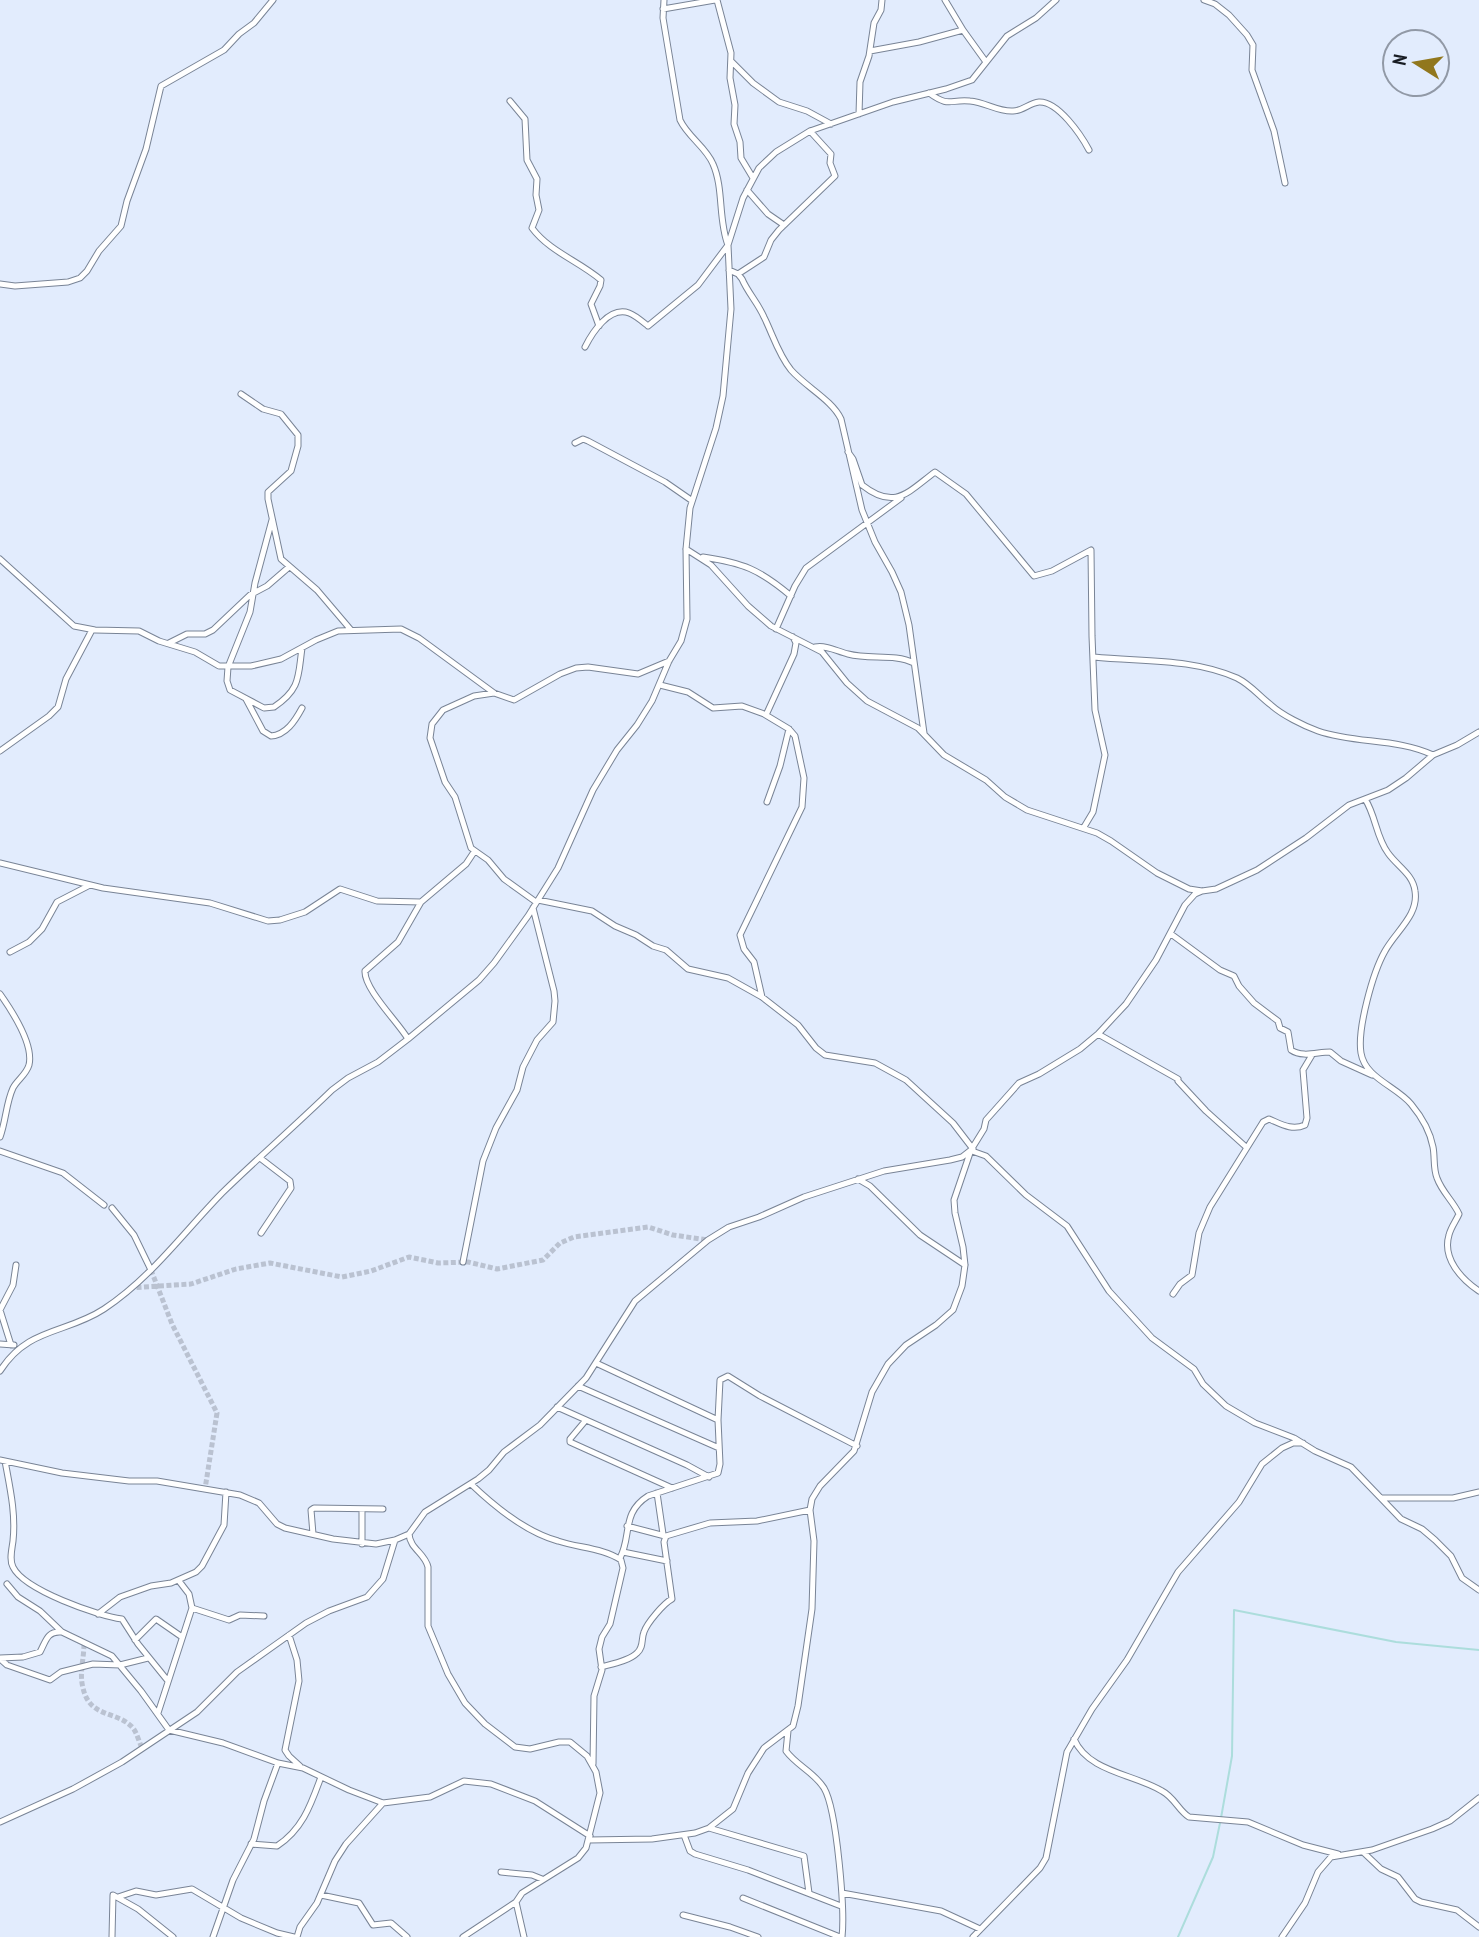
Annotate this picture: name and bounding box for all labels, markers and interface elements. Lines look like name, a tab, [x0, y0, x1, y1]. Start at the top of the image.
north arrow	[1381, 28, 1451, 98]
text: N	[1387, 52, 1412, 67]

